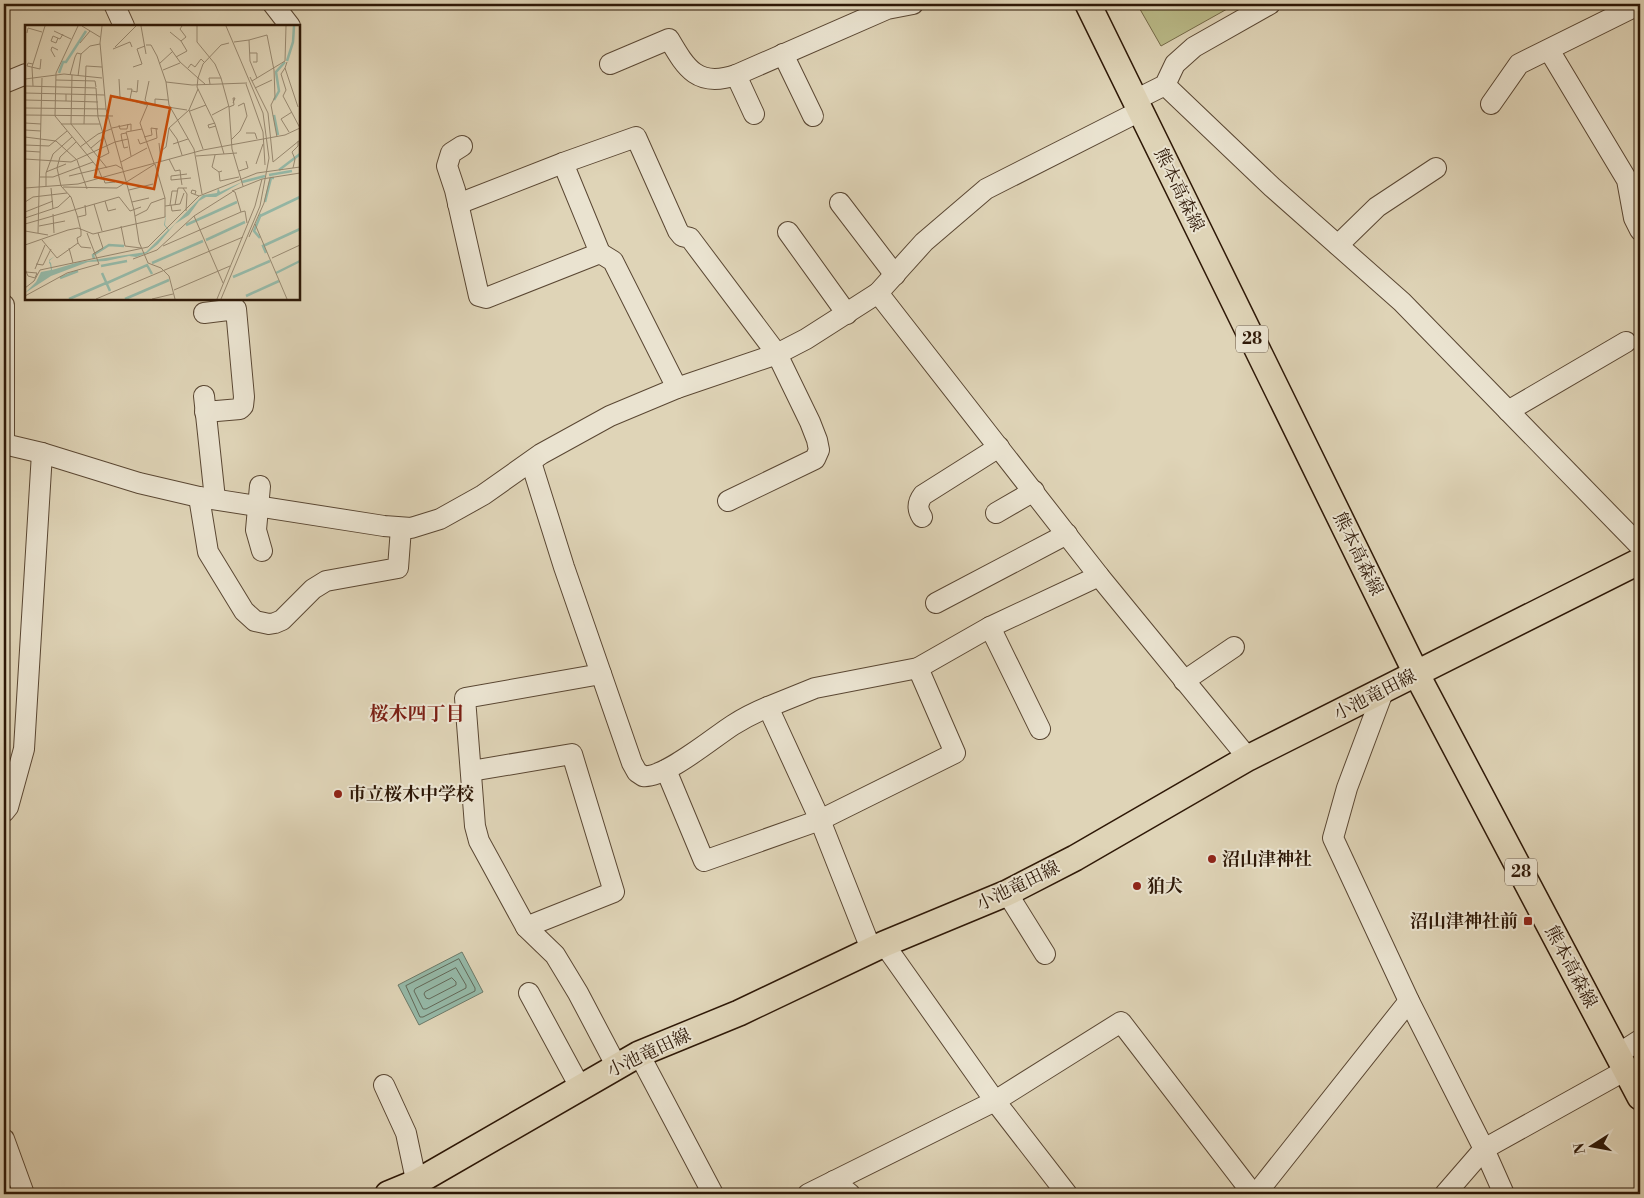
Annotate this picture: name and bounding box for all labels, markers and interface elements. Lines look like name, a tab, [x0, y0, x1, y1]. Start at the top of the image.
inset map	[25, 25, 300, 300]
street label: 熊本高森線	[1149, 145, 1209, 235]
road number: 28	[1236, 326, 1268, 352]
street label: 熊本高森線	[1328, 509, 1388, 599]
street label: 小池竜田線	[1330, 664, 1420, 726]
district label: 桜木四丁目	[369, 702, 465, 726]
place label: 市立桜木中学校	[348, 783, 474, 806]
marker: 市立桜木中学校	[332, 788, 344, 800]
place label: 沼山津神社	[1222, 848, 1312, 871]
marker: 沼山津神社	[1206, 853, 1218, 865]
street label: 小池竜田線	[973, 856, 1063, 916]
road number: 28	[1505, 859, 1537, 886]
place label: 狛犬	[1147, 875, 1183, 898]
marker: 狛犬	[1131, 880, 1143, 892]
place label: 沼山津神社前	[1410, 910, 1518, 933]
marker: 沼山津神社前	[1522, 915, 1534, 927]
street label: 熊本高森線	[1540, 922, 1602, 1012]
street label: 小池竜田線	[603, 1024, 695, 1082]
north arrow	[1566, 1120, 1616, 1170]
text: N	[1570, 1141, 1590, 1155]

